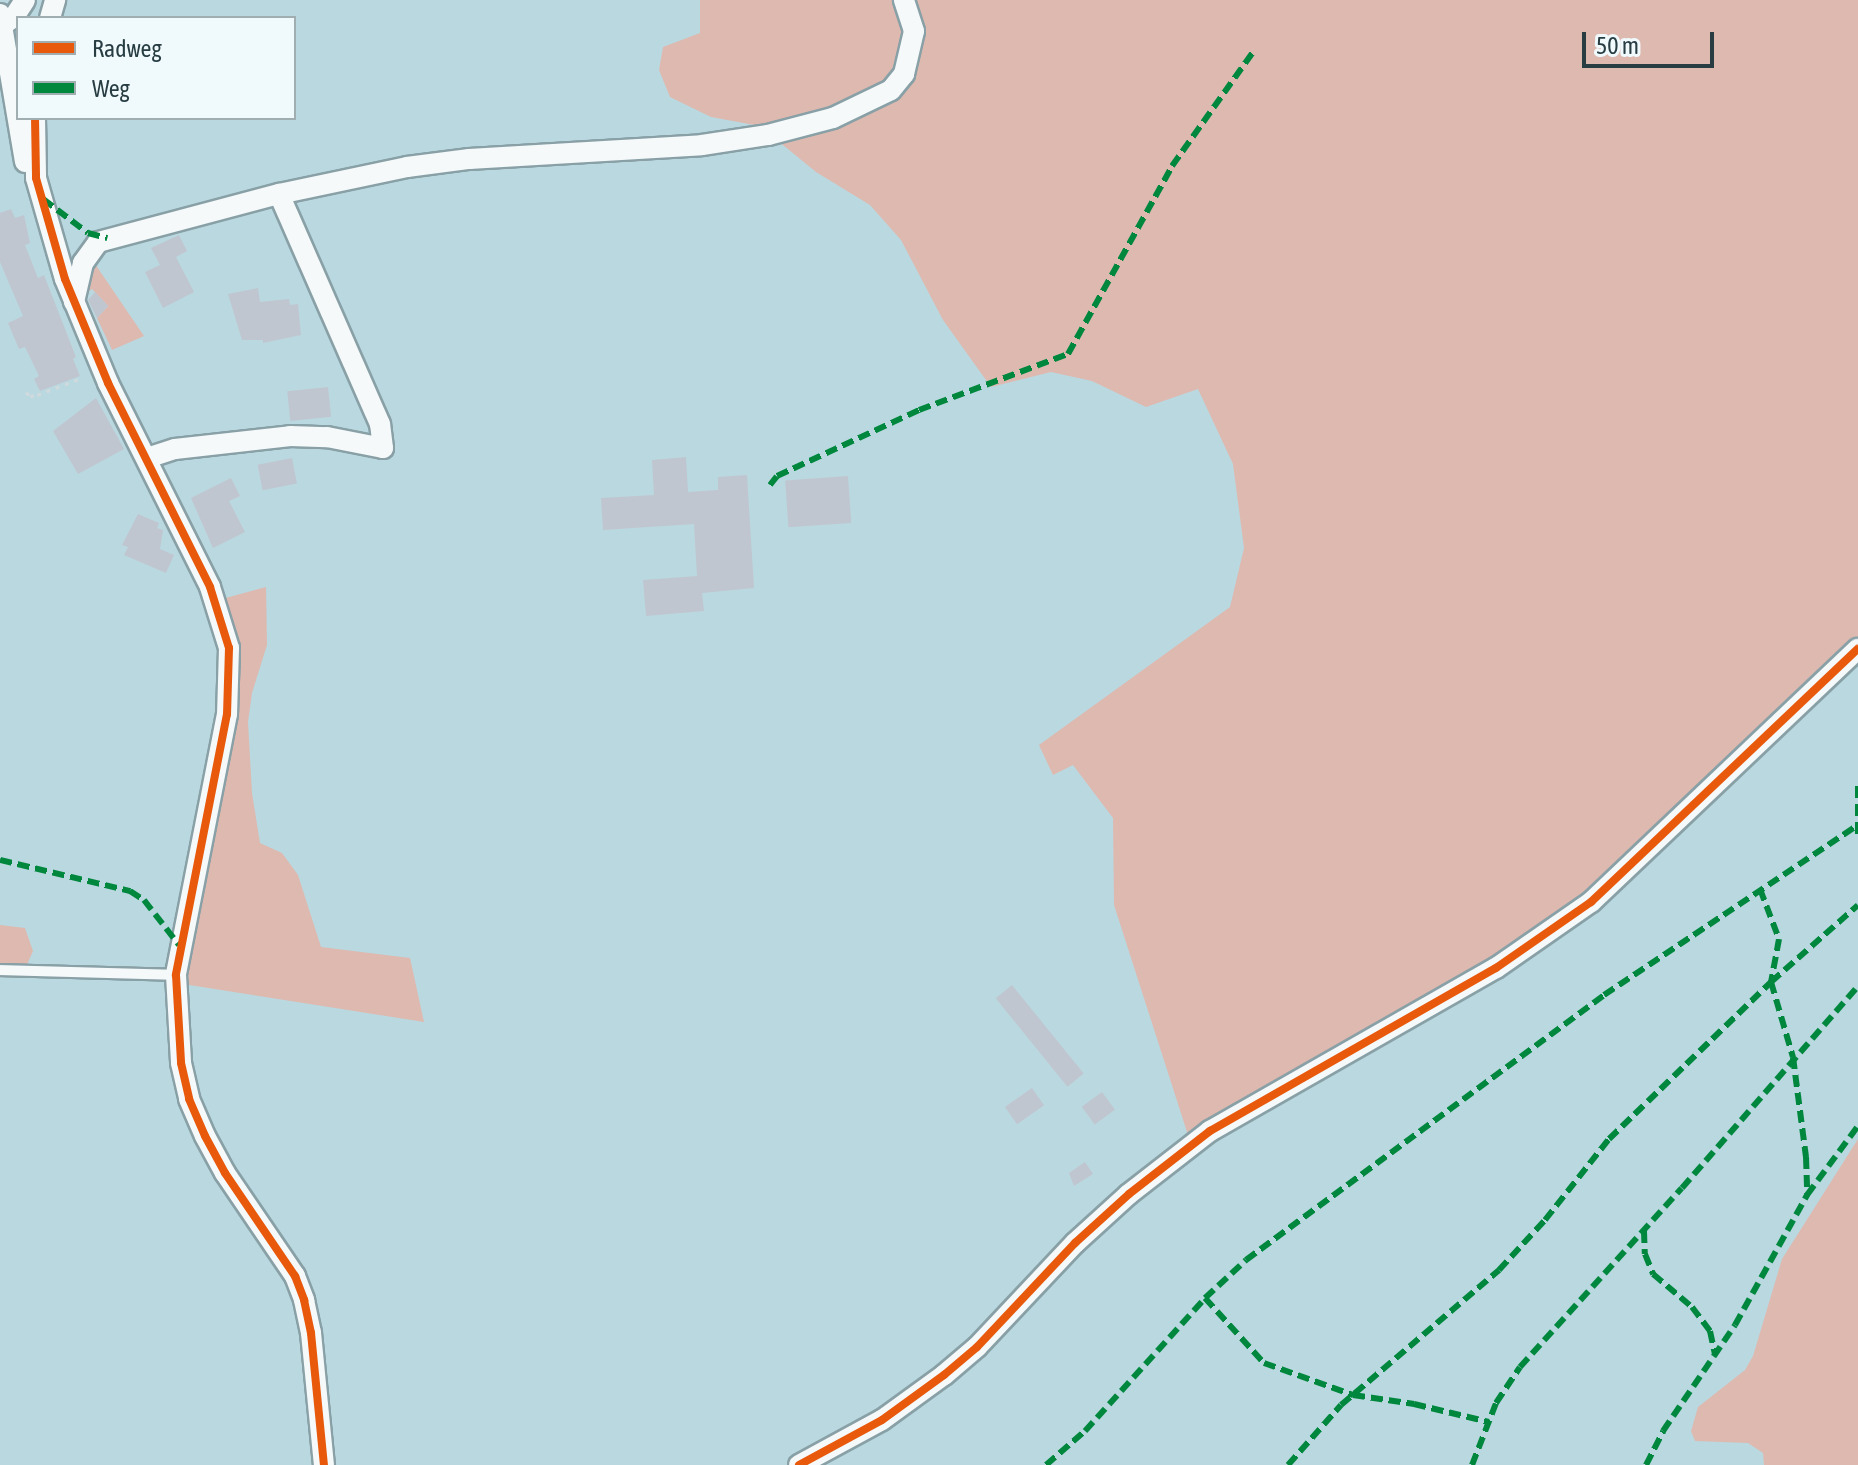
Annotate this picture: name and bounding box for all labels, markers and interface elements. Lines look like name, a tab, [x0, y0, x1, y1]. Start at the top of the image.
legend	[16, 16, 296, 120]
scale bar	[1586, 16, 1718, 66]
text: 50 m	[1596, 32, 1639, 59]
text: Radweg	[92, 35, 162, 62]
text: Weg	[92, 75, 130, 102]

